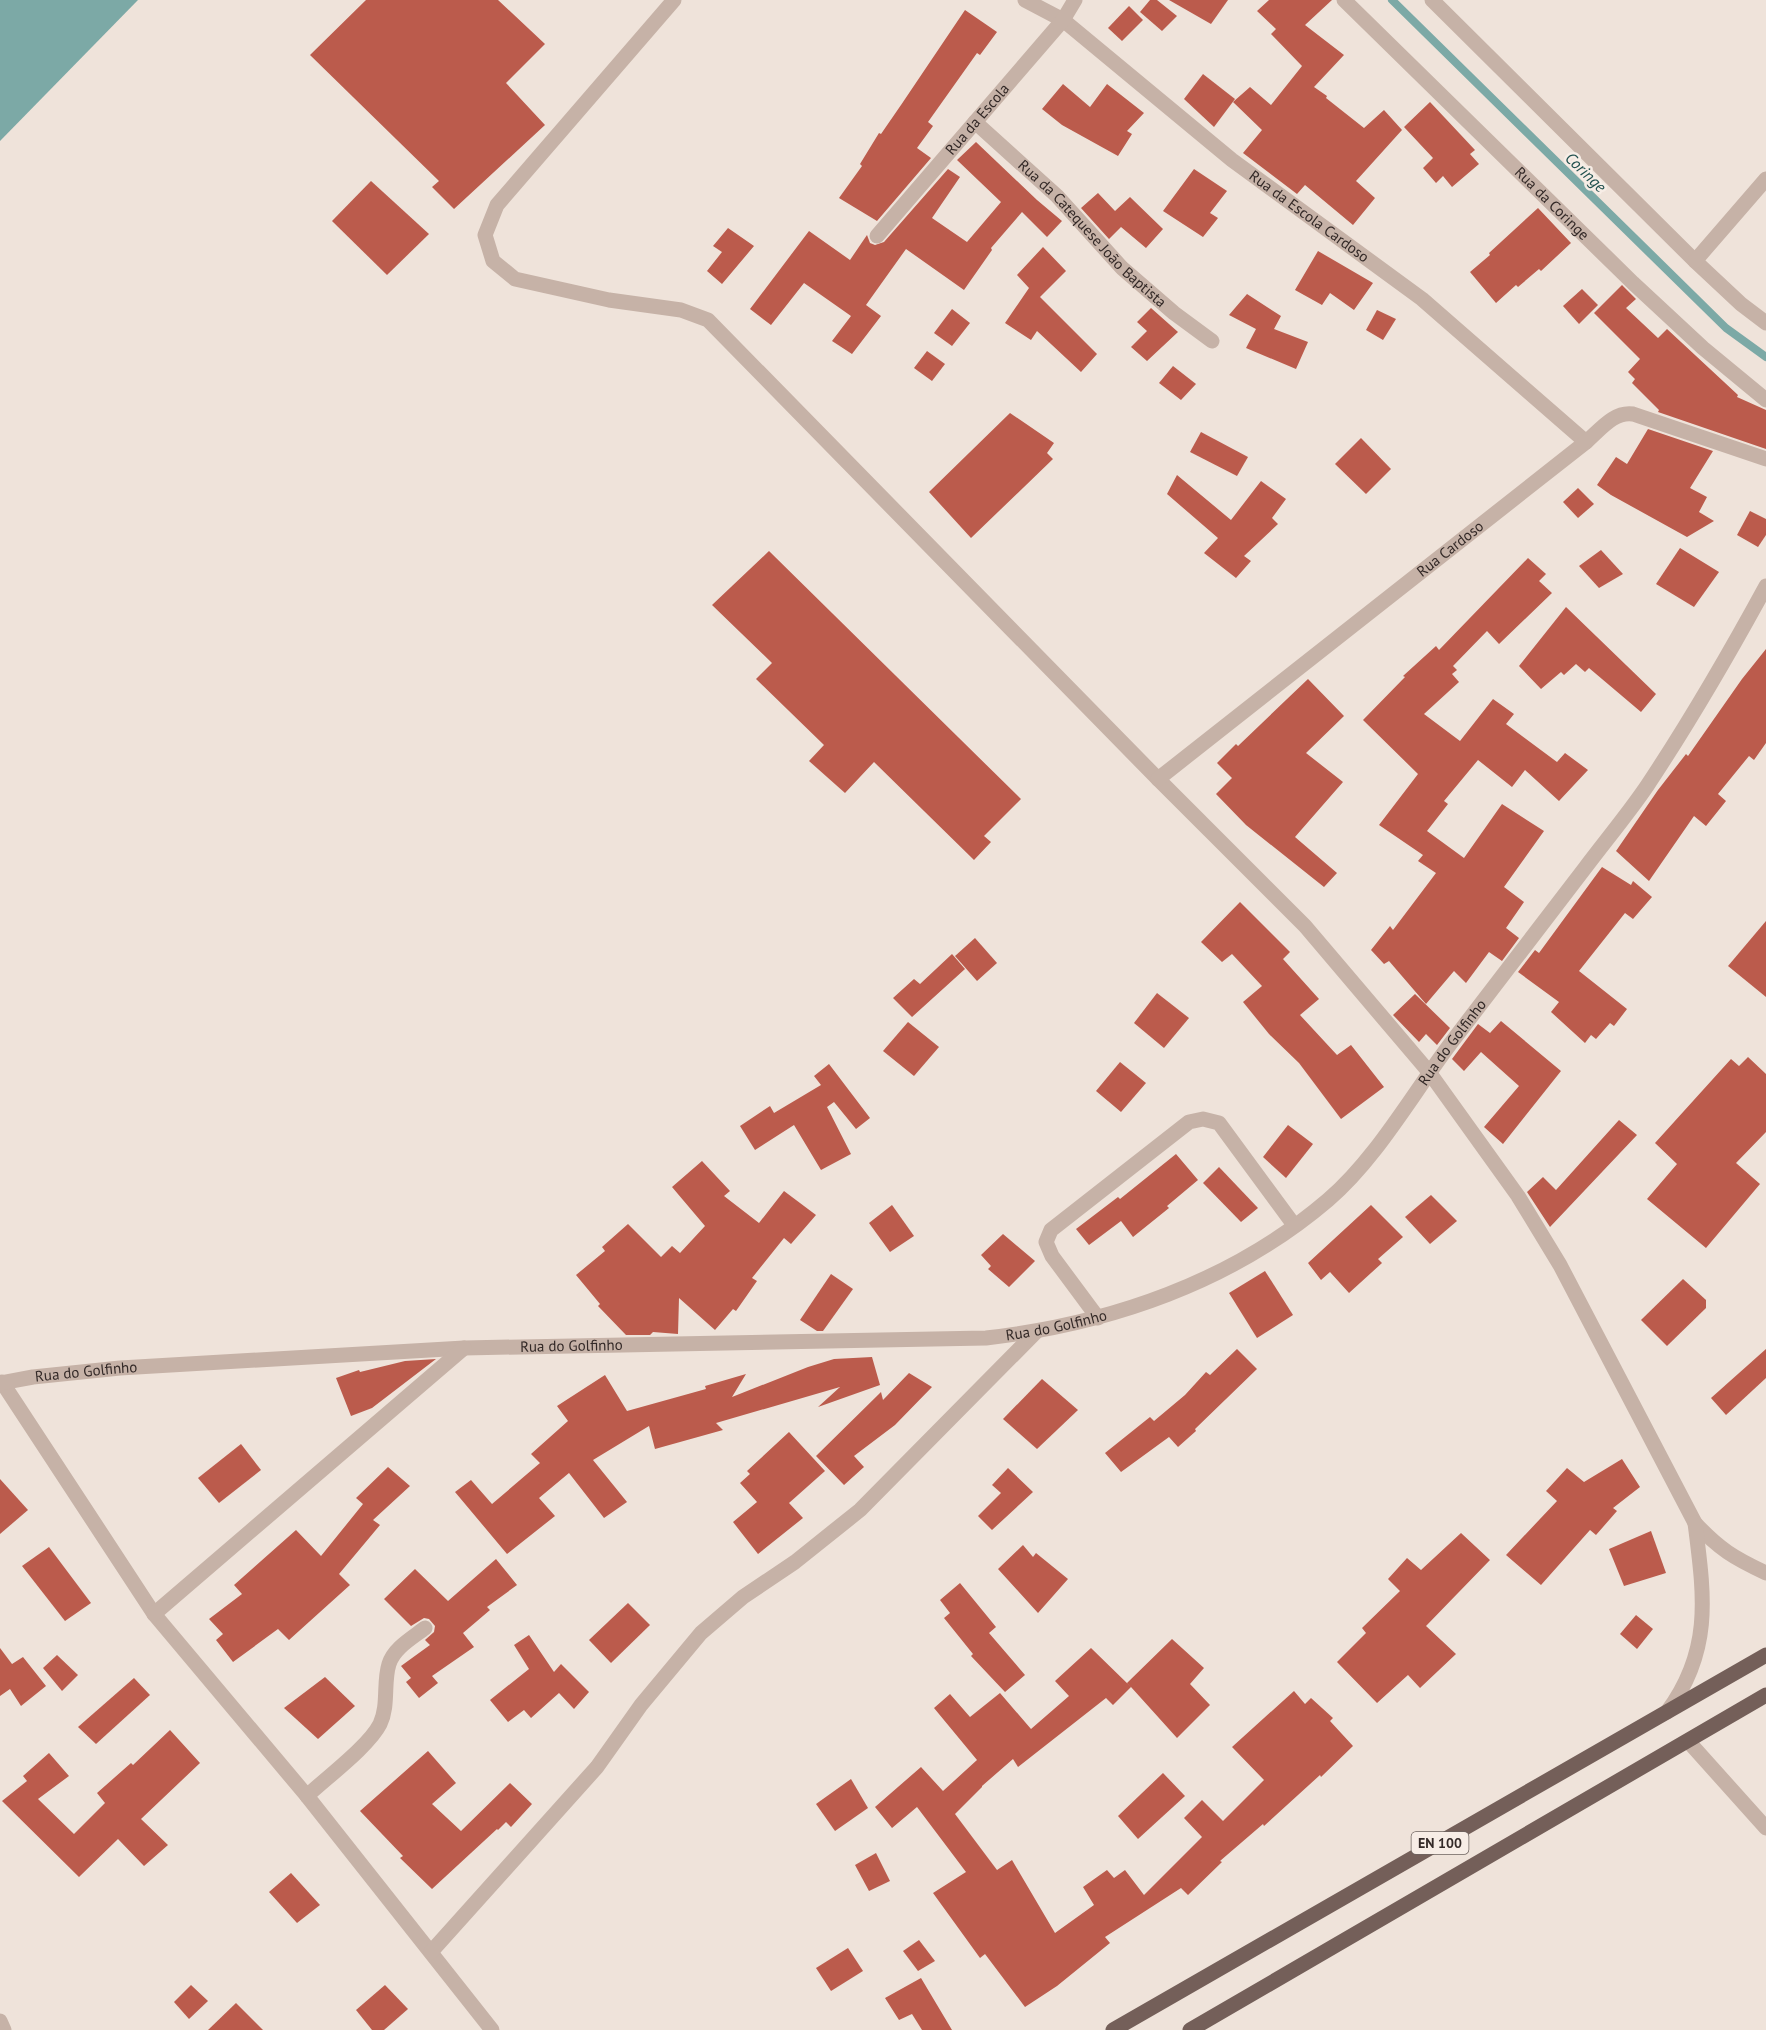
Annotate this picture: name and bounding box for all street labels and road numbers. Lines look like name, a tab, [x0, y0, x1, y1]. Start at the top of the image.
street label: Rua da Escola	[941, 79, 1013, 159]
street label: Rua da Catequese João Baptista	[1014, 155, 1171, 311]
street label: Rua da Coringe	[1511, 163, 1594, 244]
street label: Rua da Escola Cardoso	[1246, 166, 1373, 266]
street label: Rua Cardoso	[1413, 516, 1487, 581]
street label: Rua do Golfinho	[1414, 995, 1490, 1089]
street label: Rua do Golfinho	[1004, 1305, 1109, 1344]
street label: Rua do Golfinho	[520, 1335, 623, 1356]
street label: Rua do Golfinho	[34, 1357, 138, 1386]
road number: EN 100	[1412, 1832, 1468, 1854]

